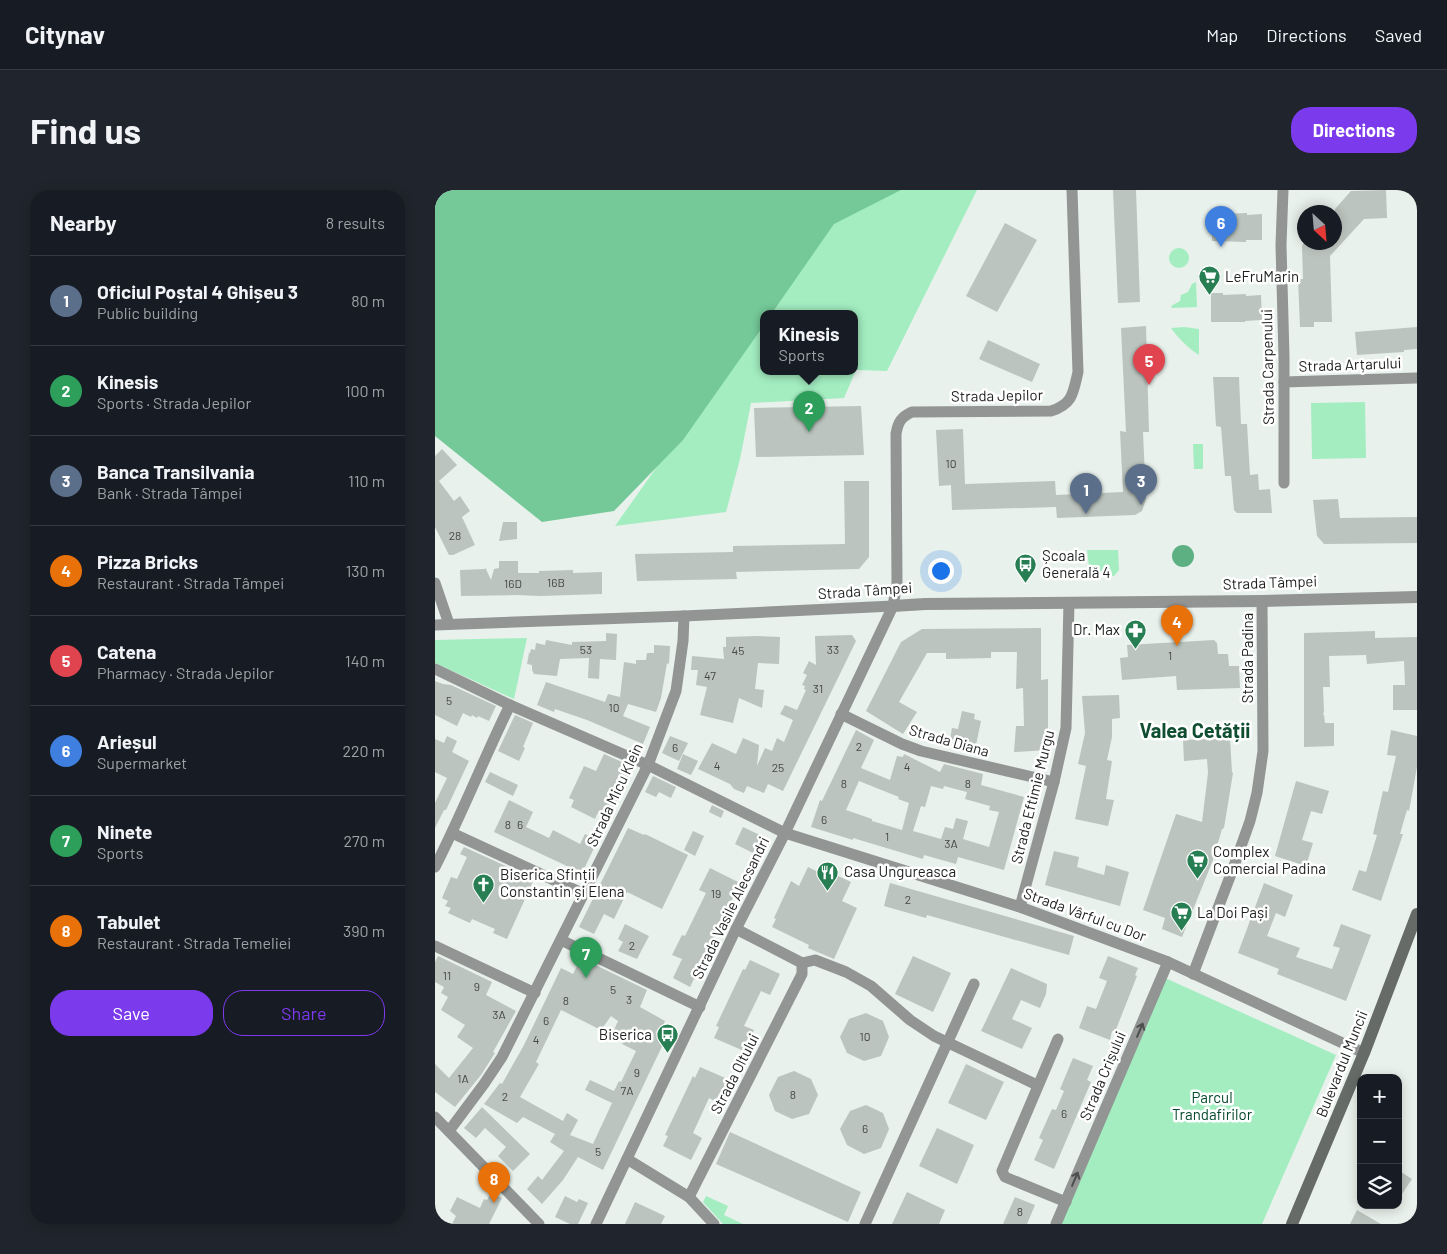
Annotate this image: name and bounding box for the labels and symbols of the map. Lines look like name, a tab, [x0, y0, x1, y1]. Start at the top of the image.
north arrow	[1297, 205, 1342, 250]
pin: 6	[1205, 206, 1237, 247]
supermarket icon: LeFruMarin	[1197, 265, 1221, 296]
place label: LeFruMarin	[1225, 267, 1299, 285]
street label: Strada Carpenului	[1257, 309, 1277, 425]
pin: 5	[1133, 344, 1165, 385]
street label: Strada Arțarului	[1298, 353, 1402, 375]
street label: Strada Jepilor	[951, 385, 1044, 405]
pin: 2	[793, 391, 825, 432]
house number: 10	[946, 456, 956, 470]
pin: 3	[1125, 464, 1157, 505]
pin: 1	[1070, 473, 1102, 514]
house number: 28	[449, 528, 461, 542]
place label: Școala Generală 4	[1042, 546, 1111, 581]
bus stop icon: Școala Generală 4	[1014, 553, 1038, 584]
your location	[928, 558, 954, 584]
street label: Strada Tâmpei	[1222, 571, 1318, 593]
house number: 16B	[547, 575, 565, 589]
house number: 16D	[504, 576, 522, 590]
street label: Strada Tâmpei	[817, 578, 913, 602]
pin: 4	[1161, 605, 1193, 646]
street label: Strada Padina	[1238, 613, 1256, 703]
pharmacy icon: Dr. Max	[1124, 618, 1148, 649]
place label: Dr. Max	[1073, 620, 1120, 638]
house number: 53	[580, 642, 592, 656]
house number: 33	[827, 642, 839, 656]
house number: 45	[732, 643, 744, 657]
house number: 1	[1168, 648, 1172, 662]
house number: 47	[704, 668, 716, 682]
house number: 31	[813, 681, 823, 695]
house number: 5	[446, 693, 452, 707]
house number: 10	[609, 700, 619, 714]
district label: Valea Cetății	[1140, 718, 1250, 742]
street label: Strada Diana	[907, 720, 991, 760]
street label: Strada Eftimie Murgu	[1007, 728, 1057, 866]
house number: 2	[856, 739, 862, 753]
street label: Strada Micu Klein	[582, 740, 646, 849]
house number: 6	[672, 740, 678, 754]
house number: 4	[714, 758, 720, 772]
house number: 4	[904, 759, 910, 773]
house number: 25	[772, 760, 784, 774]
house number: 8	[841, 776, 847, 790]
house number: 8	[965, 776, 971, 790]
house number: 6	[821, 812, 827, 826]
house number: 8	[505, 817, 511, 831]
house number: 6	[517, 817, 523, 831]
house number: 1	[885, 829, 889, 843]
street label: Strada Vasile Alecsandri	[688, 833, 772, 982]
house number: 3A	[944, 836, 958, 850]
place label: Complex Comercial Padina	[1213, 842, 1326, 877]
supermarket icon: Complex Comercial Padina	[1185, 849, 1209, 880]
restaurant icon: Casa Ungureasca	[816, 860, 840, 891]
place label: Casa Ungureasca	[844, 862, 956, 880]
place label: Biserica Sfinții Constantin și Elena	[500, 865, 625, 900]
church icon: Biserica Sfinții Constantin și Elena	[472, 872, 496, 903]
street label: Strada Vârful cu Dor	[1022, 884, 1150, 945]
house number: 19	[711, 886, 721, 900]
house number: 2	[905, 892, 911, 906]
supermarket icon: La Doi Pași	[1169, 901, 1193, 932]
place label: La Doi Pași	[1197, 903, 1268, 921]
pin: 7	[570, 937, 602, 978]
house number: 2	[629, 938, 635, 952]
house number: 11	[443, 968, 451, 982]
house number: 9	[474, 979, 480, 993]
house number: 5	[610, 982, 616, 996]
house number: 3	[626, 992, 632, 1006]
house number: 8	[563, 993, 569, 1007]
house number: 3A	[492, 1007, 506, 1021]
street label: Bulevardul Muncii	[1311, 1008, 1371, 1120]
house number: 6	[543, 1013, 549, 1027]
bus stop icon: Biserica	[656, 1023, 680, 1054]
one-way arrow	[1135, 1023, 1145, 1038]
place label: Biserica	[599, 1025, 652, 1043]
street label: Strada Crișului	[1075, 1028, 1129, 1123]
house number: 10	[860, 1029, 870, 1043]
street label: Strada Oltului	[706, 1030, 762, 1117]
house number: 4	[533, 1032, 539, 1046]
house number: 9	[634, 1065, 640, 1079]
house number: 1A	[457, 1071, 469, 1085]
house number: 7A	[621, 1083, 633, 1097]
house number: 8	[790, 1087, 796, 1101]
park label: Parcul Trandafirilor	[1172, 1088, 1253, 1123]
house number: 2	[502, 1089, 508, 1103]
house number: 6	[1061, 1106, 1067, 1120]
house number: 6	[862, 1121, 868, 1135]
house number: 5	[595, 1144, 601, 1158]
pin: 8	[478, 1162, 510, 1203]
one-way arrow	[1071, 1172, 1081, 1187]
house number: 8	[1017, 1204, 1023, 1218]

